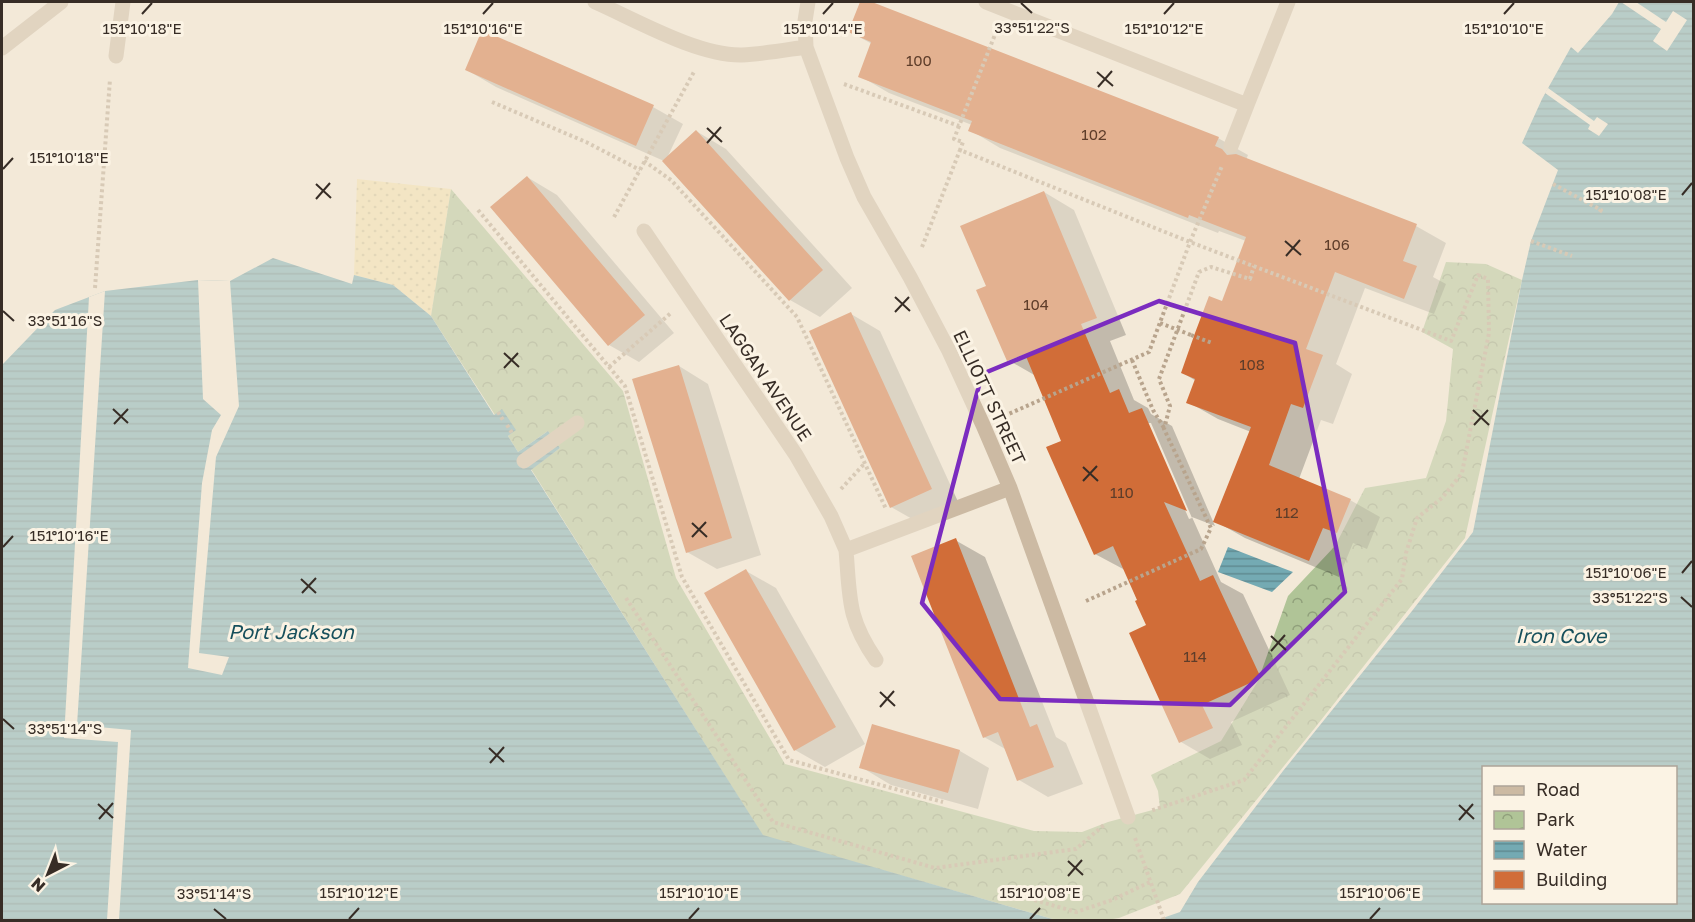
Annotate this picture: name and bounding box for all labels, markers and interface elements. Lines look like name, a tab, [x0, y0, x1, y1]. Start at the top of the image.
text: 33°51'22"S	[994, 18, 1070, 36]
text: 151°10'18"E	[102, 19, 182, 37]
text: 151°10'16"E	[443, 19, 523, 37]
text: 151°10'14"E	[783, 19, 863, 37]
text: 151°10'12"E	[1125, 19, 1203, 37]
text: 151°10'10"E	[1464, 19, 1544, 37]
house number: 100	[906, 51, 932, 69]
house number: 102	[1081, 125, 1107, 143]
text: 151°10'18"E	[29, 148, 109, 166]
text: 151°10'08"E	[1585, 185, 1667, 203]
house number: 106	[1324, 235, 1350, 253]
house number: 104	[1023, 295, 1049, 313]
street label: LAGGAN AVENUE	[715, 309, 817, 445]
text: 33°51'16"S	[28, 311, 102, 329]
street label: ELLIOTT STREET	[949, 326, 1031, 468]
house number: 108	[1239, 355, 1265, 373]
house number: 110	[1110, 483, 1134, 501]
house number: 112	[1275, 503, 1299, 521]
text: 151°10'16"E	[29, 526, 109, 544]
text: 151°10'06"E	[1585, 563, 1667, 581]
text: 33°51'22"S	[1592, 588, 1668, 606]
water label: Port Jackson	[228, 619, 354, 643]
water label: Iron Cove	[1516, 623, 1608, 647]
house number: 114	[1183, 647, 1207, 665]
text: 33°51'14"S	[28, 719, 102, 737]
legend	[1482, 766, 1677, 904]
text: Road	[1536, 778, 1580, 800]
text: Park	[1536, 808, 1575, 830]
text: Water	[1536, 838, 1587, 860]
north arrow	[18, 844, 78, 904]
text: Building	[1536, 868, 1607, 890]
text: N	[27, 874, 49, 897]
text: 151°10'12"E	[320, 883, 398, 901]
text: 151°10'10"E	[659, 883, 739, 901]
text: 151°10'08"E	[999, 883, 1081, 901]
text: 151°10'06"E	[1339, 883, 1421, 901]
text: 33°51'14"S	[177, 884, 251, 902]

